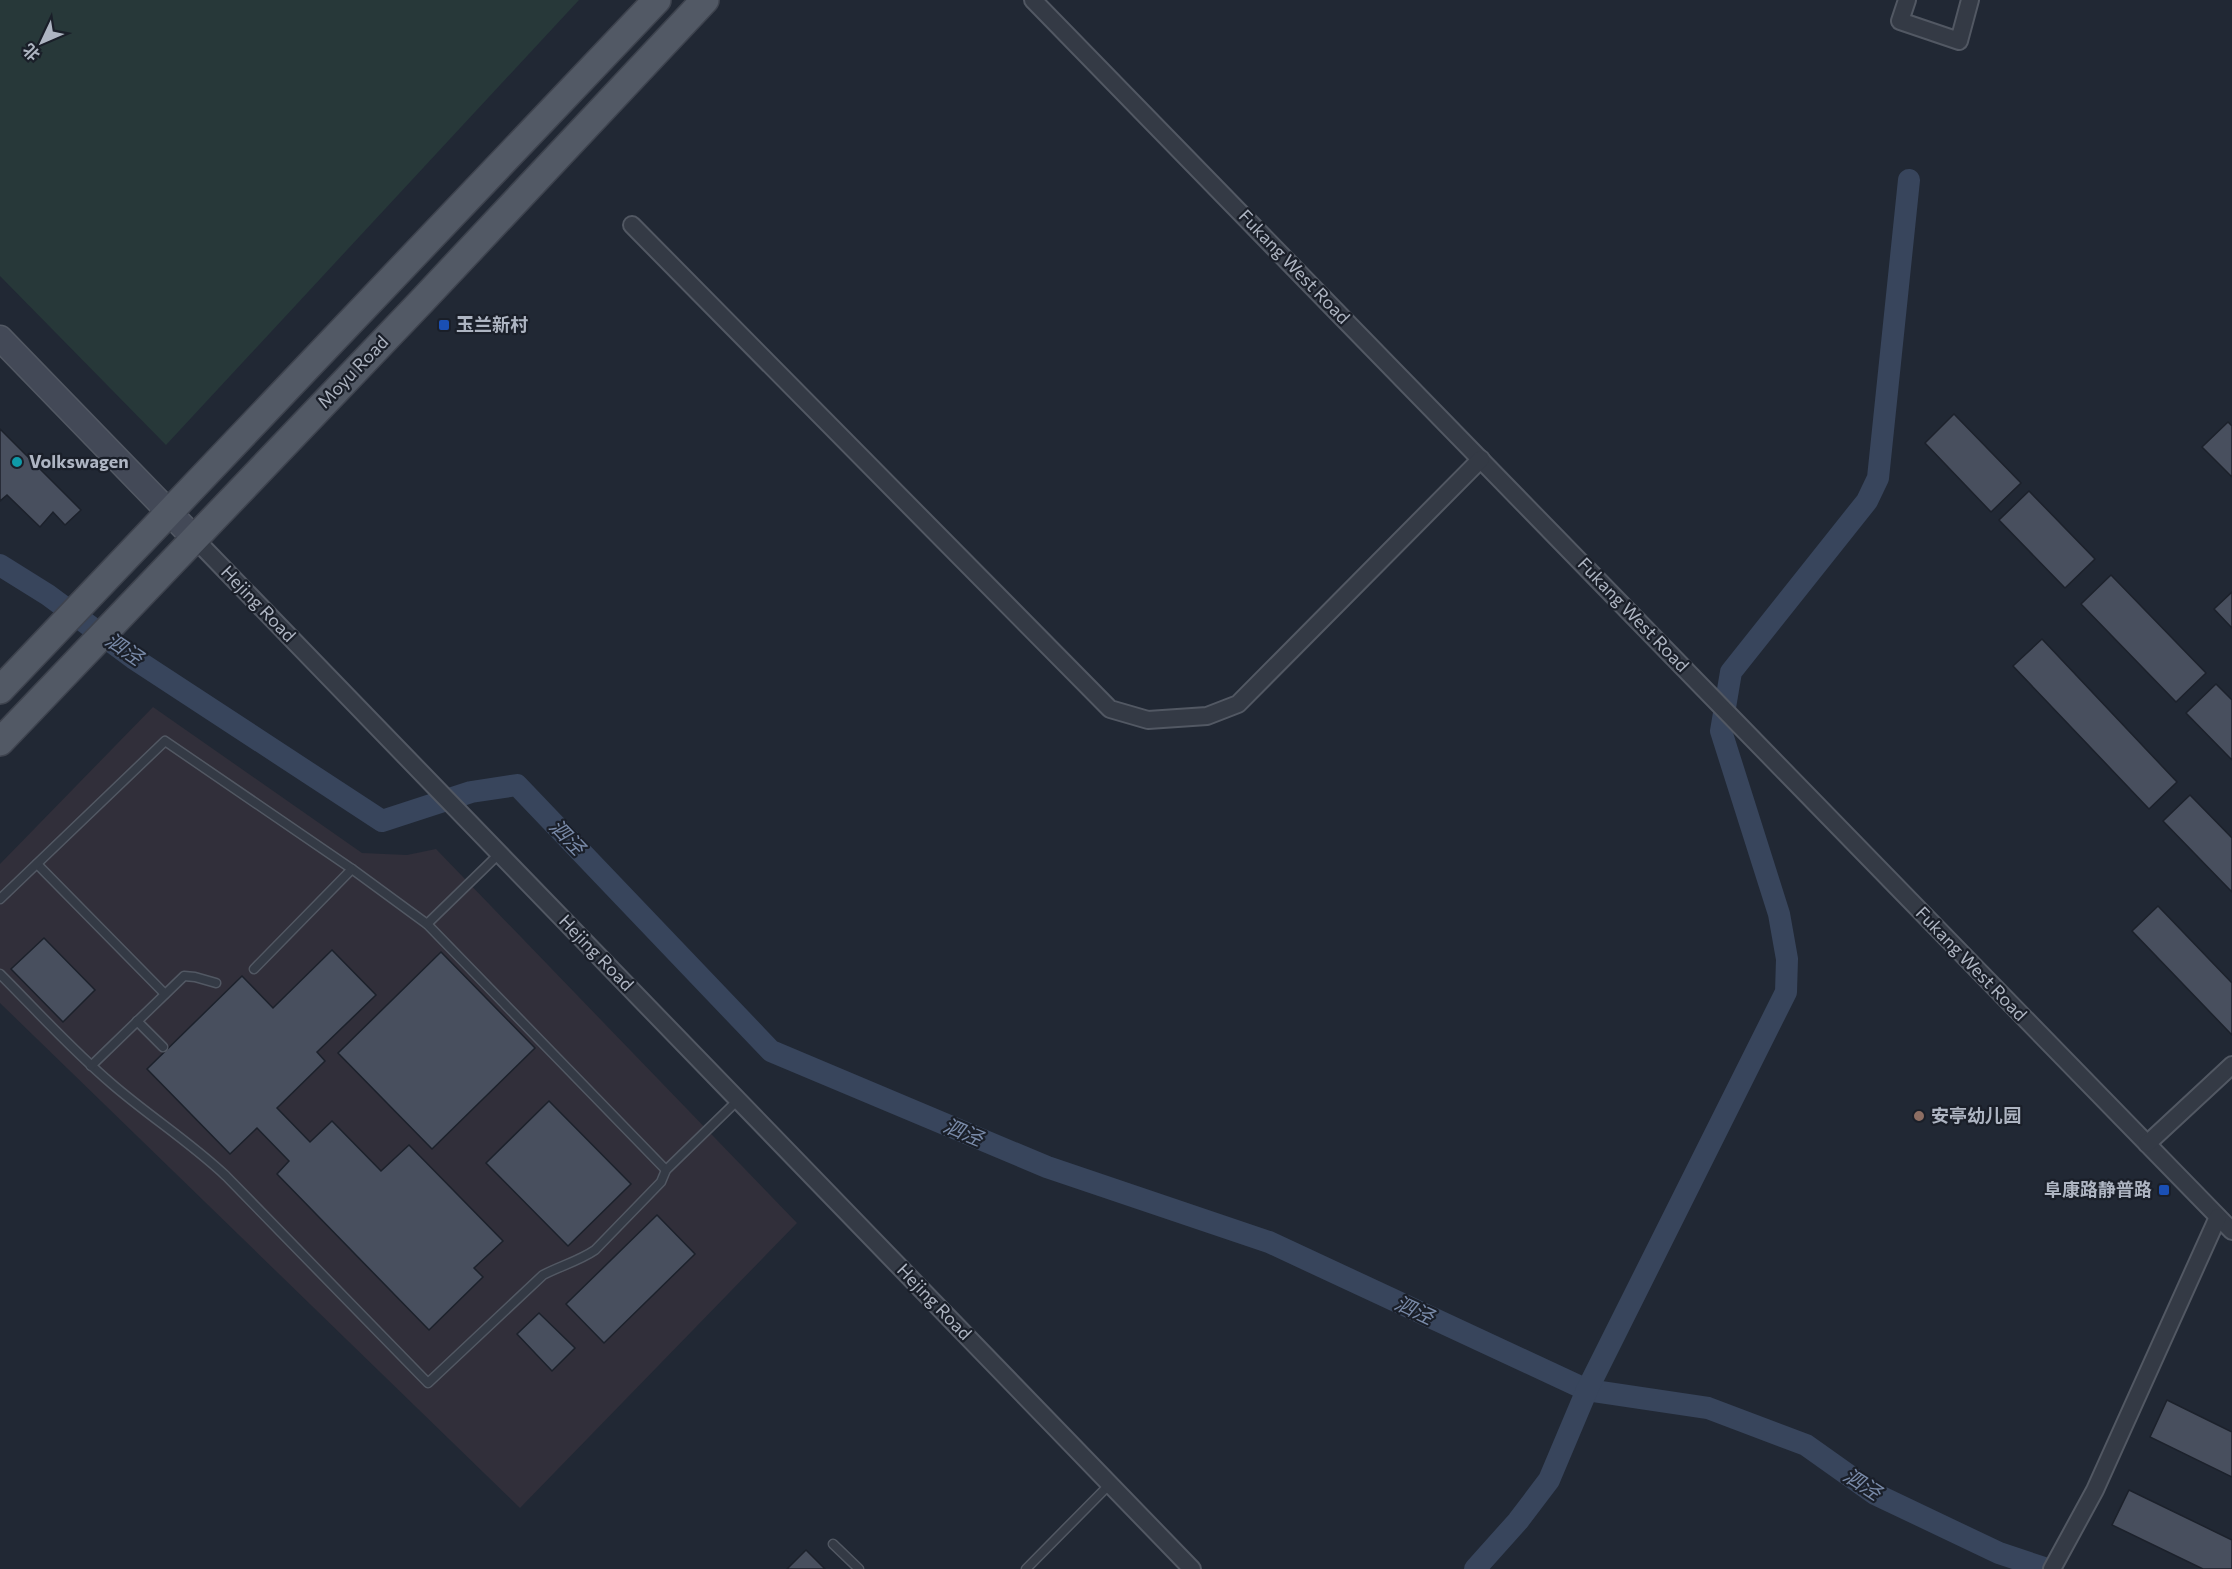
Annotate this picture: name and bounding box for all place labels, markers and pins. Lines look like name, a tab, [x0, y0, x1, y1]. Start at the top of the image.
place label: 玉兰新村	[456, 313, 528, 335]
marker: 玉兰新村	[437, 318, 451, 332]
place label: Volkswagen	[29, 450, 129, 472]
marker: Volkswagen	[10, 455, 24, 469]
place label: 安亭幼儿园	[1931, 1104, 2021, 1126]
marker: 安亭幼儿园	[1912, 1109, 1926, 1123]
place label: 阜康路静普路	[2044, 1178, 2152, 1200]
marker: 阜康路静普路	[2157, 1183, 2171, 1197]

